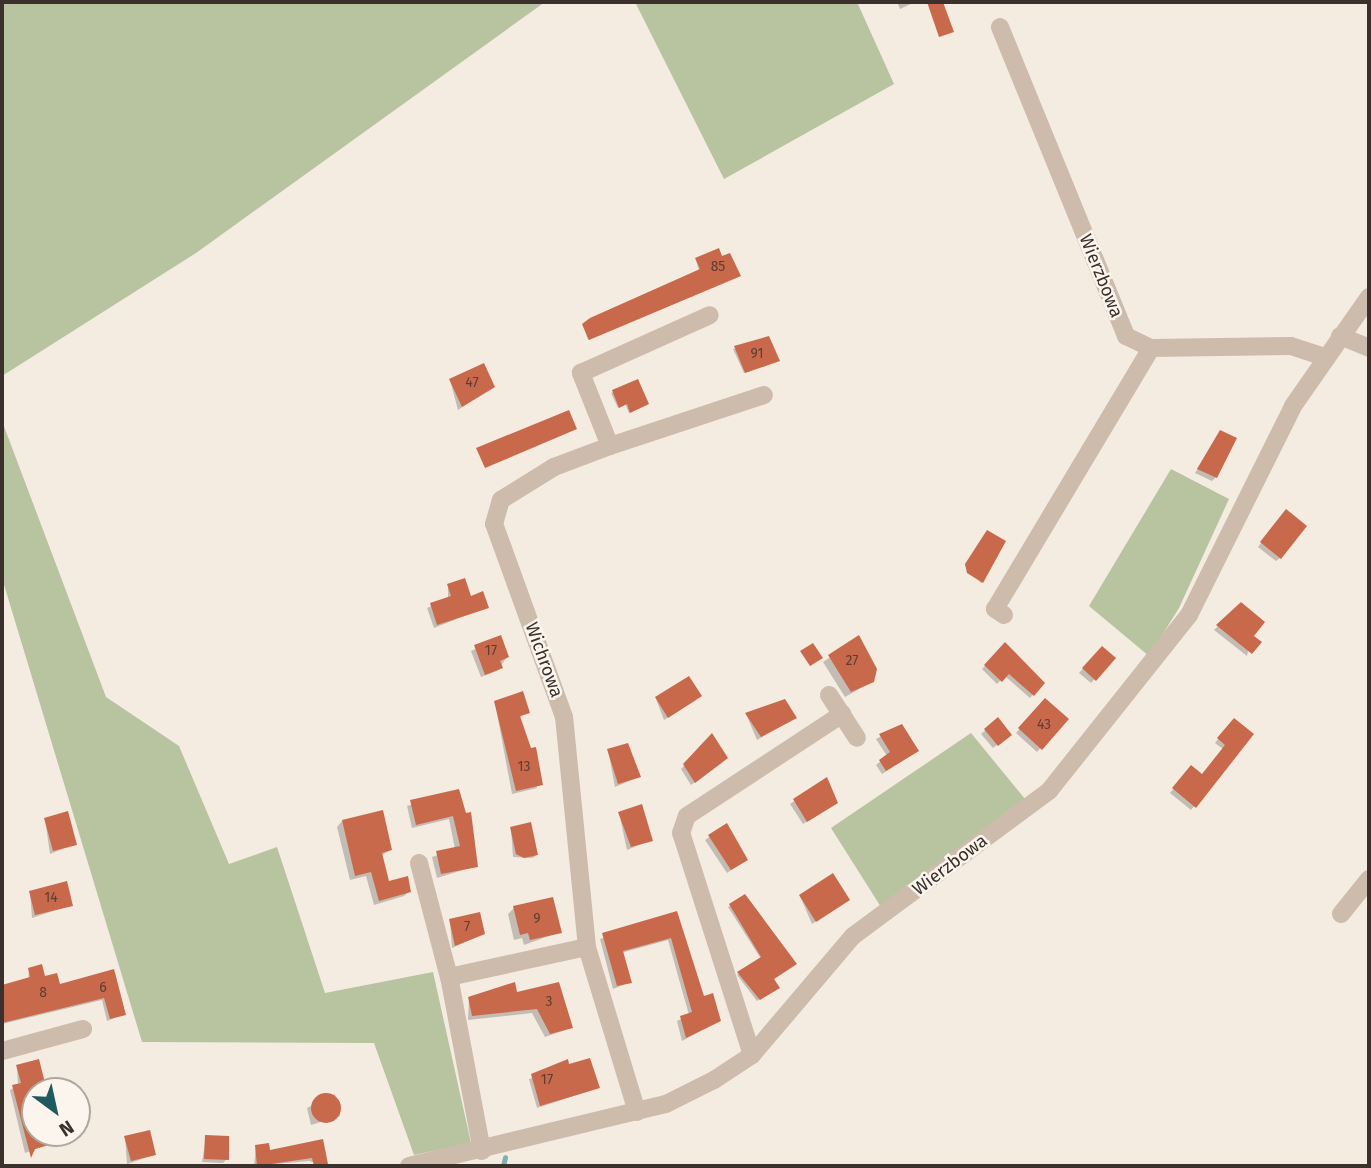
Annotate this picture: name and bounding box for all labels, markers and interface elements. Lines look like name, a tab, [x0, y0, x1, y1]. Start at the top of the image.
street label: Wierzbowa	[1074, 231, 1128, 321]
house number: 85	[711, 259, 725, 275]
house number: 91	[750, 346, 764, 362]
house number: 47	[465, 375, 479, 391]
street label: Wichrowa	[520, 619, 568, 701]
house number: 17	[485, 643, 497, 659]
house number: 27	[845, 653, 859, 669]
house number: 43	[1037, 717, 1051, 733]
house number: 13	[517, 759, 531, 775]
street label: Wierzbowa	[908, 830, 992, 900]
house number: 14	[44, 890, 58, 906]
house number: 9	[533, 911, 541, 927]
house number: 7	[464, 919, 470, 935]
house number: 6	[99, 980, 107, 996]
house number: 8	[39, 985, 47, 1001]
house number: 3	[546, 994, 552, 1010]
house number: 17	[541, 1072, 553, 1088]
north arrow	[21, 1077, 91, 1147]
text: N	[55, 1115, 78, 1141]

